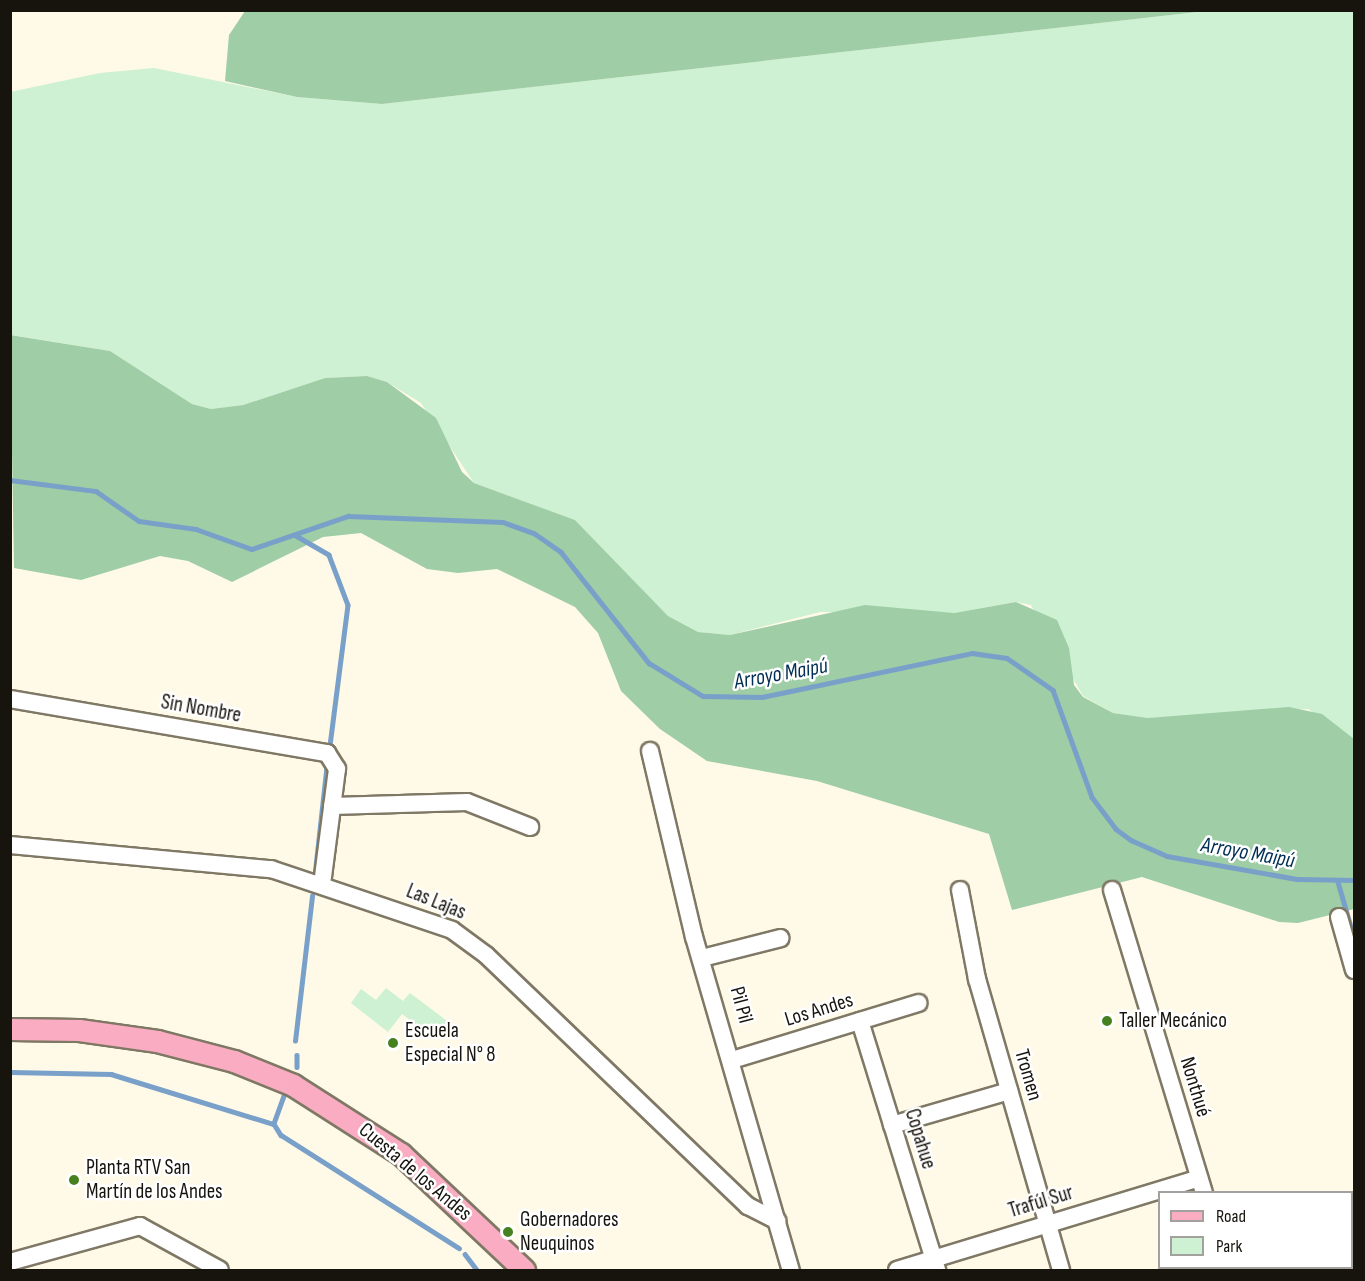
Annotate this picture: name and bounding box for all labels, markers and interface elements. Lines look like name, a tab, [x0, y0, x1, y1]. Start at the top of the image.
water label: Arroyo Maipú	[732, 653, 830, 695]
street label: Sin Nombre	[159, 690, 243, 728]
water label: Arroyo Maipú	[1199, 832, 1297, 874]
street label: Las Lajas	[403, 879, 469, 925]
street label: Pil Pil	[724, 984, 758, 1026]
street label: Los Andes	[782, 988, 856, 1032]
place label: Taller Mecánico	[1119, 1008, 1227, 1034]
marker: Taller Mecánico	[1100, 1014, 1114, 1028]
place label: Escuela Especial N° 8	[405, 1018, 495, 1068]
marker: Escuela Especial N° 8	[386, 1036, 400, 1050]
street label: Tromen	[1009, 1046, 1047, 1104]
street label: Nonthué	[1174, 1054, 1216, 1120]
street label: Copahue	[899, 1106, 941, 1172]
street label: Cuesta de los Andes	[353, 1117, 477, 1227]
place label: Planta RTV San Martín de los Andes	[86, 1155, 223, 1205]
marker: Planta RTV San Martín de los Andes	[67, 1173, 81, 1187]
street label: Trafúl Sur	[1005, 1180, 1077, 1224]
legend	[1158, 1191, 1353, 1269]
text: Road	[1216, 1206, 1246, 1227]
place label: Gobernadores Neuquinos	[520, 1207, 619, 1257]
marker: Gobernadores Neuquinos	[501, 1225, 515, 1239]
text: Park	[1216, 1236, 1242, 1257]

